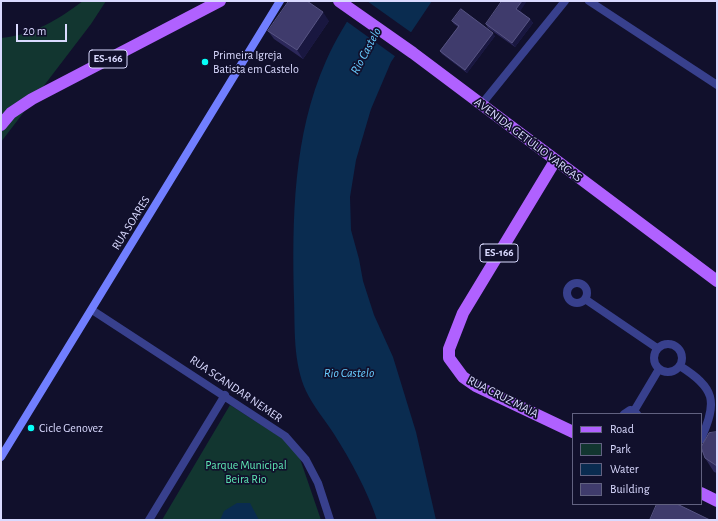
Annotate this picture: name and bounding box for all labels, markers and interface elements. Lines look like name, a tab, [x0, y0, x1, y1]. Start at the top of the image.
scale bar	[18, 16, 69, 42]
text: 20 m	[23, 25, 46, 37]
water label: Rio Castelo	[347, 25, 385, 77]
place label: Primeira Igreja Batista em Castelo	[213, 48, 299, 76]
road number: ES-166	[89, 50, 127, 68]
marker: Primeira Igreja Batista em Castelo	[200, 57, 210, 67]
street label: AVENIDA GETÚLIO VARGAS	[471, 95, 585, 185]
street label: RUA SOARES	[109, 193, 153, 253]
road number: ES-166	[480, 244, 518, 262]
street label: RUA SCANDAR NEMER	[187, 353, 285, 425]
water label: Rio Castelo	[324, 365, 374, 381]
street label: RUA CRUZ MAIA	[465, 373, 541, 421]
legend	[572, 413, 702, 505]
place label: Cicle Genovez	[39, 421, 103, 435]
marker: Cicle Genovez	[26, 423, 36, 433]
text: Road	[610, 423, 634, 435]
text: Park	[610, 443, 631, 455]
park label: Parque Municipal Beira Rio	[205, 458, 287, 486]
text: Water	[610, 463, 639, 475]
text: Building	[610, 483, 650, 495]

